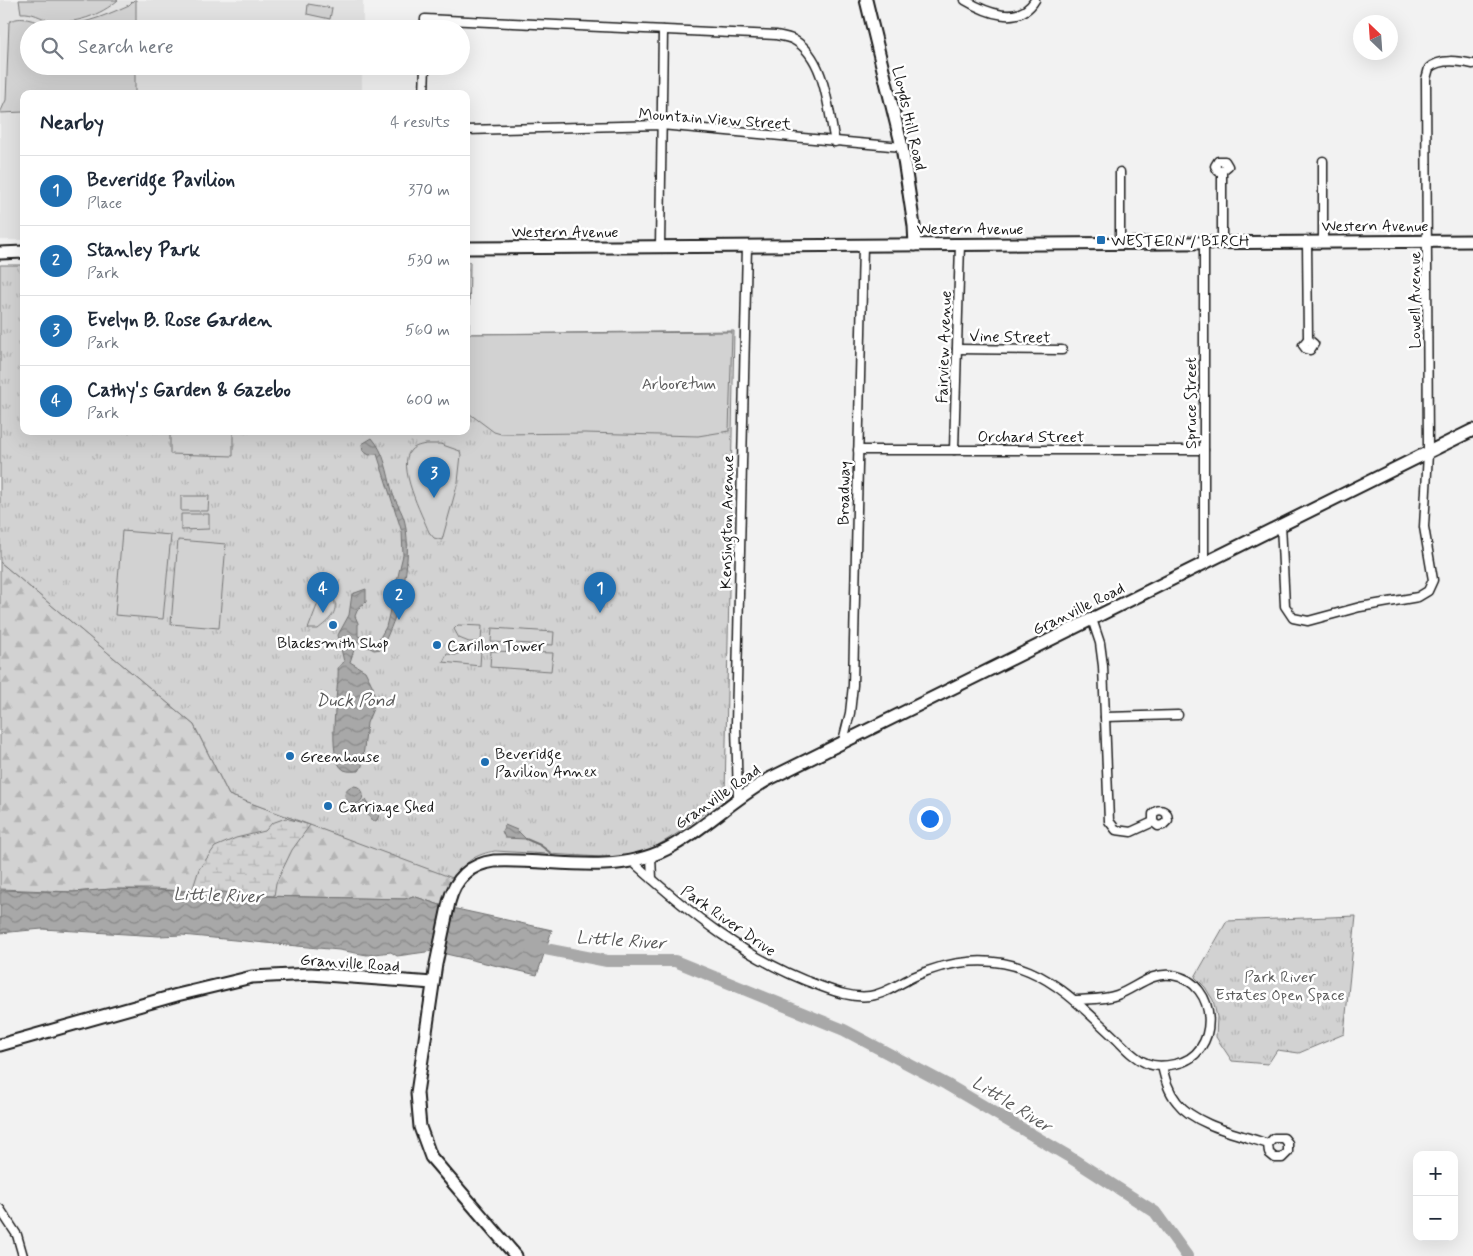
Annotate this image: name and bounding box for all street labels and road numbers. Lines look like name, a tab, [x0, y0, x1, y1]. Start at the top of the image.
street label: Lloyds Hill Road	[886, 64, 931, 172]
street label: Mountain View Street	[638, 104, 793, 135]
street label: Western Avenue	[1321, 216, 1429, 237]
street label: Western Avenue	[916, 219, 1024, 240]
street label: Western Avenue	[511, 222, 619, 243]
street label: Lowell Avenue	[1405, 251, 1426, 349]
street label: Fairview Avenue	[932, 290, 957, 404]
street label: Vine Street	[969, 326, 1051, 349]
street label: Spruce Street	[1181, 357, 1202, 449]
street label: Orchard Street	[977, 427, 1085, 448]
street label: Kensington Avenue	[716, 455, 740, 589]
street label: Broadway	[833, 461, 856, 525]
street label: Granville Road	[1029, 578, 1128, 641]
street label: Granville Road	[671, 760, 765, 835]
street label: Park River Drive	[677, 881, 780, 962]
street label: Granville Road	[299, 950, 401, 977]

